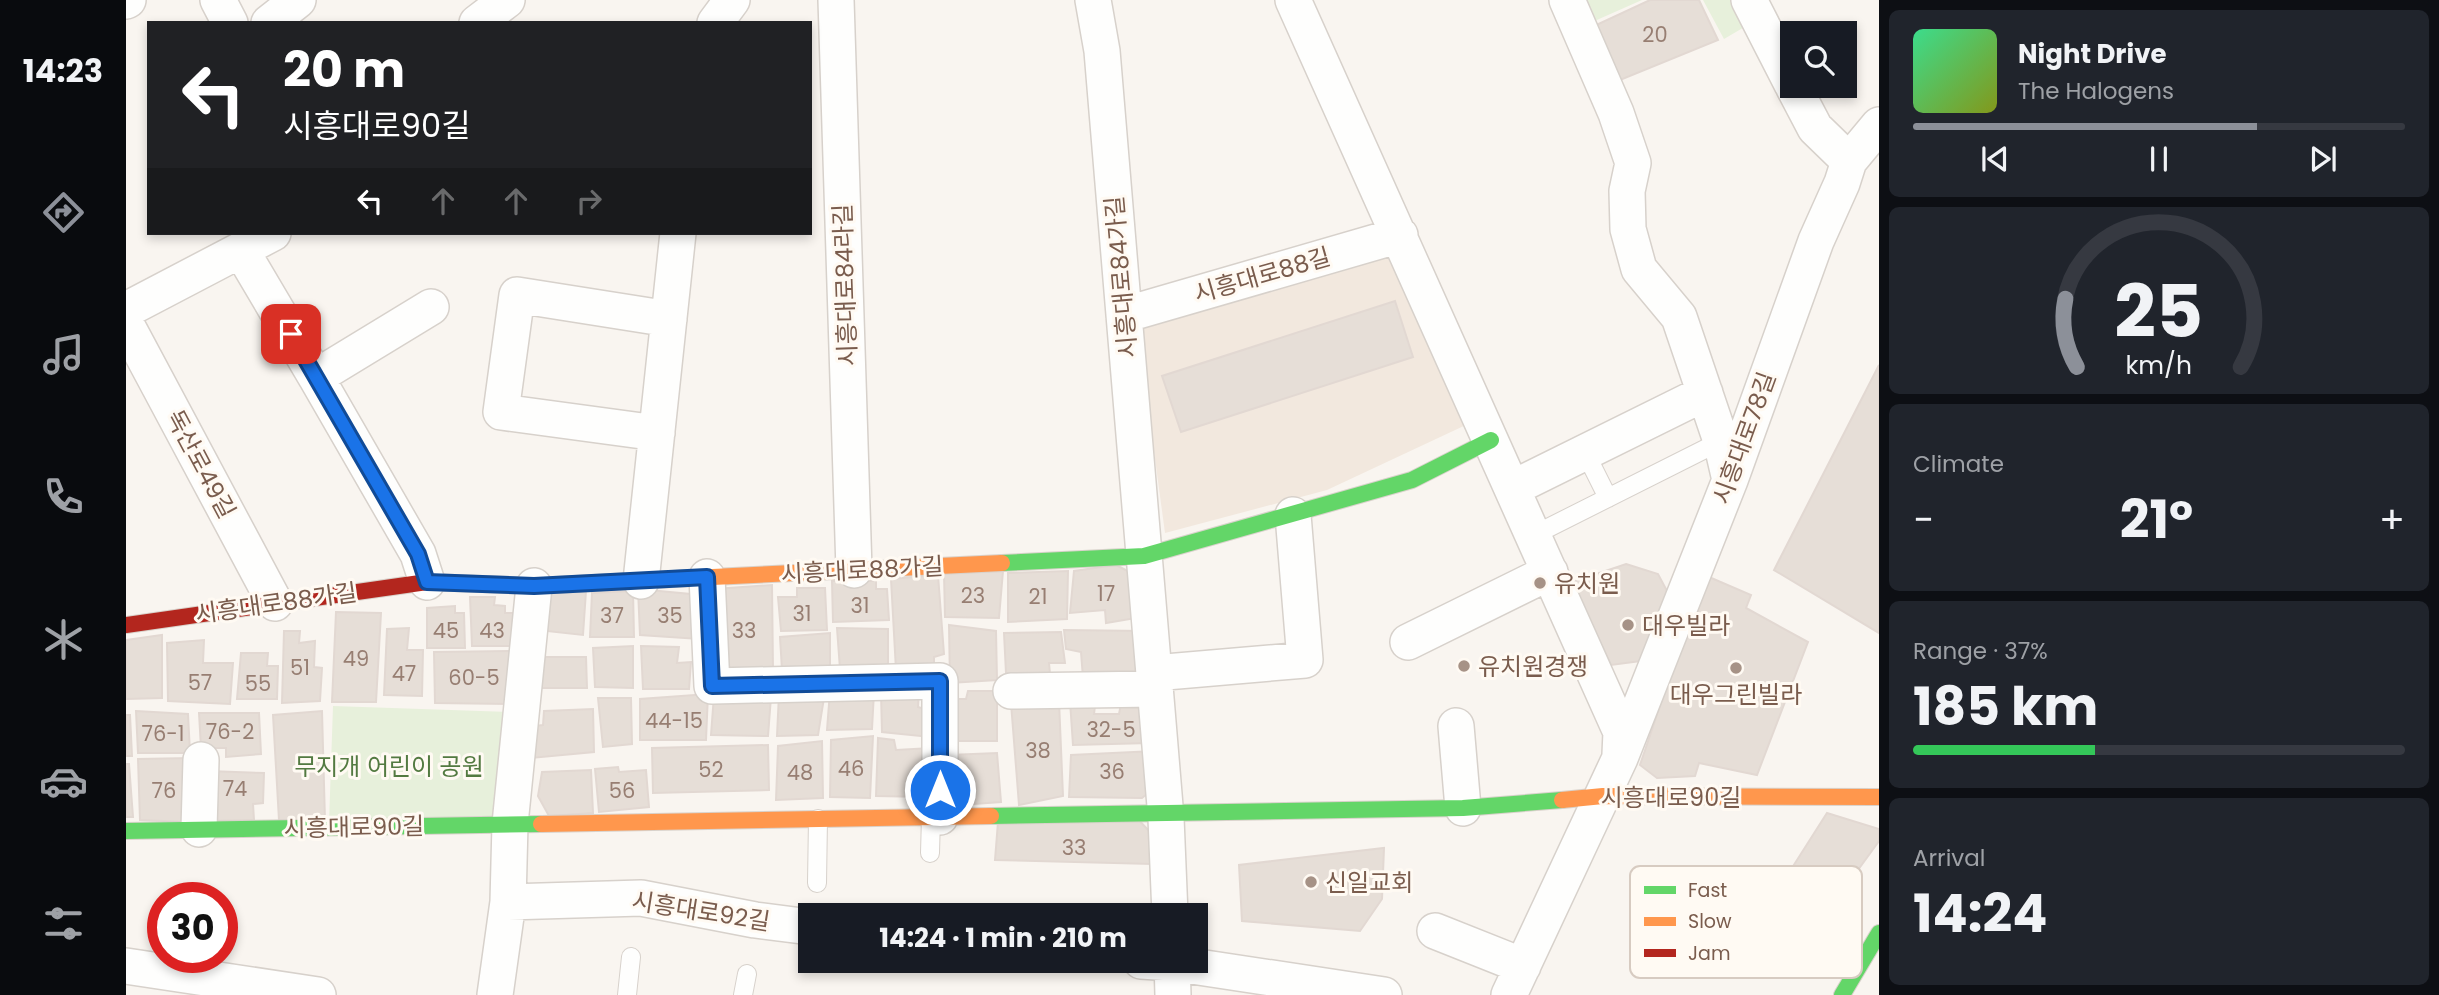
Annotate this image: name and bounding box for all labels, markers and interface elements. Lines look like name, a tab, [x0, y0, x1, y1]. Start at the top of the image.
house number: 20	[1642, 20, 1668, 49]
map controls	[1780, 21, 1857, 98]
button: search	[1780, 21, 1857, 98]
text: 20 m	[283, 36, 405, 104]
text: Night Drive	[2018, 36, 2166, 72]
text: 14:23	[23, 48, 103, 93]
icon: left	[168, 49, 259, 140]
text: The Halogens	[2018, 75, 2174, 107]
text: 시흥대로90길	[283, 103, 470, 148]
icon: previous	[1976, 140, 2014, 178]
icon: pause	[2140, 140, 2178, 178]
icon: next	[2304, 140, 2342, 178]
icon: left	[351, 182, 389, 220]
icon: ahead	[424, 182, 462, 220]
icon: ahead	[497, 182, 535, 220]
icon: right	[570, 182, 608, 220]
icon: directions	[39, 188, 88, 237]
street label: 시흥대로84가길	[1097, 195, 1145, 359]
street label: 시흥대로84라길	[826, 203, 864, 367]
street label: 시흥대로88길	[1190, 240, 1334, 310]
text: 25	[2115, 261, 2203, 362]
pin	[261, 304, 321, 364]
icon: arrive	[272, 315, 310, 353]
icon: music	[39, 330, 88, 379]
text: km/h	[2126, 347, 2192, 382]
street label: 시흥대로78길	[1705, 367, 1783, 509]
street label: 독산로49길	[159, 404, 243, 524]
text: Climate	[1913, 448, 2004, 480]
icon: phone	[39, 472, 88, 521]
text: 21°	[2120, 483, 2193, 556]
text: −	[1913, 493, 1934, 546]
text: +	[2379, 493, 2405, 546]
street label: 시흥대로88가길	[780, 549, 944, 591]
place label: 유치원	[1554, 567, 1620, 600]
street label: 시흥대로88가길	[193, 575, 359, 631]
marker: 유치원	[1532, 575, 1548, 591]
house number: 17	[1097, 579, 1115, 608]
house number: 23	[961, 581, 985, 610]
house number: 21	[1029, 582, 1047, 611]
house number: 31	[850, 591, 870, 620]
house number: 31	[792, 599, 812, 628]
house number: 37	[600, 601, 624, 630]
house number: 35	[657, 601, 683, 630]
place label: 대우빌라	[1642, 609, 1730, 642]
icon: climate	[39, 615, 88, 664]
house number: 45	[433, 616, 459, 645]
house number: 43	[479, 616, 505, 645]
house number: 33	[732, 616, 756, 645]
marker: 대우빌라	[1620, 617, 1636, 633]
text: Range · 37%	[1913, 635, 2048, 667]
house number: 49	[343, 644, 369, 673]
place label: 유치원경쟁	[1478, 650, 1588, 683]
house number: 51	[290, 653, 310, 682]
marker: 유치원경쟁	[1456, 658, 1472, 674]
house number: 47	[392, 659, 416, 688]
marker: 대우그린빌라	[1728, 660, 1744, 676]
house number: 60-5	[448, 663, 500, 692]
house number: 57	[188, 668, 212, 697]
house number: 55	[245, 669, 271, 698]
text: 185 km	[1913, 670, 2098, 743]
place label: 대우그린빌라	[1670, 678, 1802, 711]
house number: 44-15	[645, 706, 703, 735]
house number: 32-5	[1086, 715, 1136, 744]
house number: 76-2	[206, 717, 254, 746]
house number: 76-1	[141, 719, 185, 748]
house number: 38	[1025, 736, 1051, 765]
park label: 무지개 어린이 공원	[294, 750, 484, 783]
position arrow	[903, 753, 977, 827]
house number: 46	[838, 754, 864, 783]
house number: 52	[698, 755, 724, 784]
icon: car	[39, 757, 88, 806]
house number: 36	[1099, 757, 1125, 786]
house number: 48	[787, 758, 813, 787]
house number: 74	[223, 774, 247, 803]
house number: 76	[152, 776, 176, 805]
house number: 56	[609, 776, 635, 805]
street label: 시흥대로90길	[1601, 781, 1741, 814]
street label: 시흥대로90길	[283, 809, 425, 845]
house number: 33	[1062, 833, 1086, 862]
text: Arrival	[1913, 842, 1985, 874]
place label: 신일교회	[1325, 866, 1413, 899]
legend	[1630, 866, 1862, 978]
marker: 신일교회	[1303, 874, 1319, 890]
text: Fast	[1688, 877, 1727, 904]
text: 14:24	[1913, 877, 2047, 950]
speed limit sign: 30	[147, 882, 238, 973]
street label: 시흥대로92길	[630, 884, 772, 938]
icon: filters	[39, 899, 88, 948]
text: Slow	[1688, 908, 1732, 935]
text: 14:24 · 1 min · 210 m	[879, 920, 1127, 956]
text: Jam	[1688, 940, 1730, 967]

